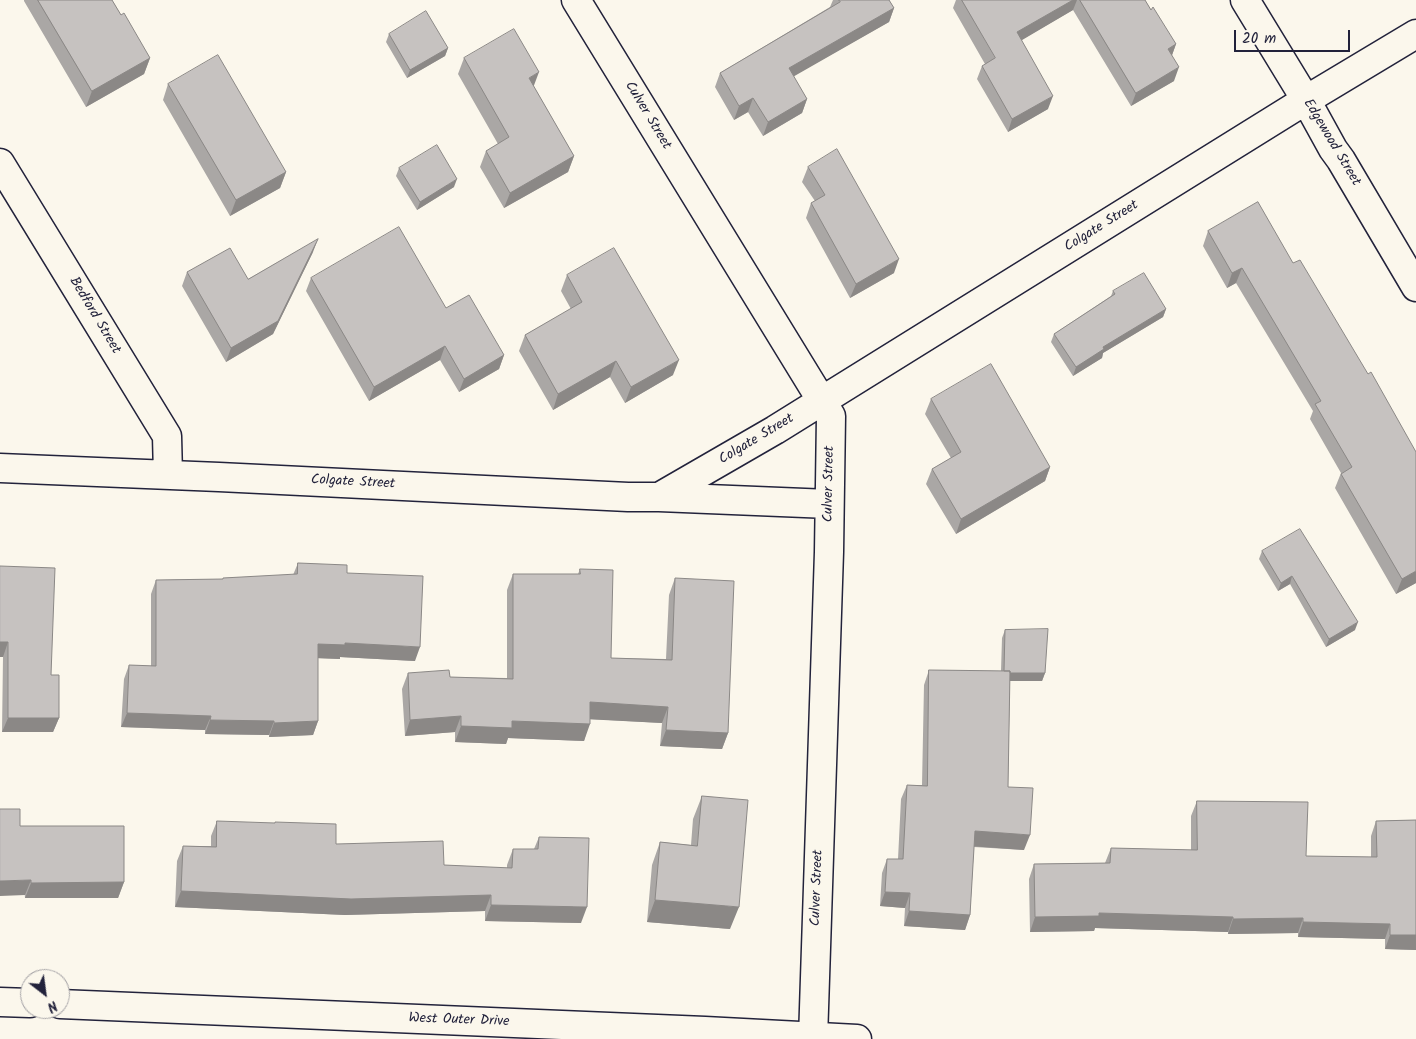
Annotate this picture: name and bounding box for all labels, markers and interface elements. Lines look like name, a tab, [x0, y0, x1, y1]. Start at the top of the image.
scale bar	[1236, 20, 1352, 52]
text: 20 m	[1242, 27, 1276, 51]
street label: Culver Street	[620, 79, 674, 153]
street label: Edgewood Street	[1298, 97, 1364, 189]
street label: Colgate Street	[1062, 198, 1142, 256]
street label: Bedford Street	[65, 275, 123, 357]
street label: Colgate Street	[717, 411, 797, 469]
street label: Culver Street	[821, 446, 839, 522]
street label: Colgate Street	[311, 472, 395, 494]
street label: Culver Street	[808, 849, 828, 927]
north arrow	[20, 969, 70, 1019]
text: N	[43, 994, 61, 1018]
street label: West Outer Drive	[408, 1011, 510, 1031]

